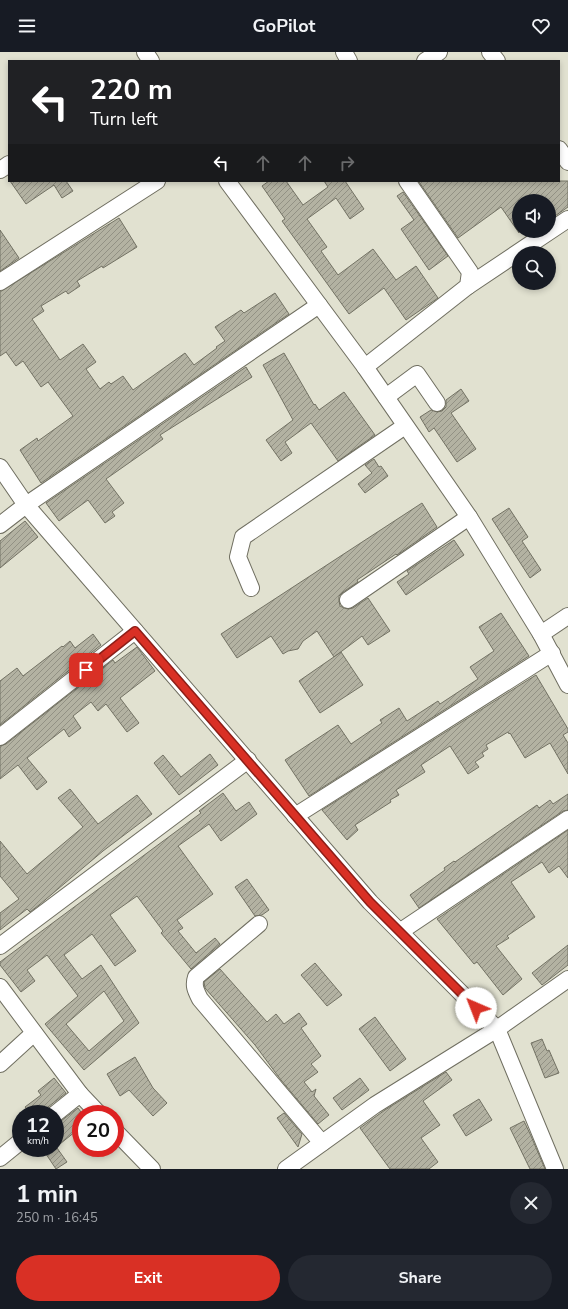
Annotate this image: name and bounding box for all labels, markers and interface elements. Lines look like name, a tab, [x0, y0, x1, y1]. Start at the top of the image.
text: GoPilot	[253, 14, 315, 38]
icon: menu	[16, 15, 38, 37]
icon: heart	[530, 15, 552, 37]
text: 220 m	[90, 71, 173, 109]
icon: left	[24, 76, 76, 128]
text: Turn left	[90, 107, 158, 131]
icon: left	[210, 152, 232, 174]
icon: ahead	[252, 152, 274, 174]
icon: ahead	[294, 152, 316, 174]
icon: right	[336, 152, 358, 174]
map controls	[512, 194, 556, 290]
button: sound	[512, 194, 556, 238]
button: search	[512, 246, 556, 290]
pin	[69, 653, 103, 687]
icon: arrive	[75, 659, 97, 681]
position arrow	[455, 987, 497, 1029]
speed limit sign: 20	[72, 1105, 124, 1157]
text: 12	[26, 1112, 50, 1139]
text: km/h	[27, 1134, 49, 1148]
text: 1 min	[16, 1178, 78, 1210]
button: close	[510, 1182, 552, 1224]
text: 250 m · 16:45	[16, 1209, 98, 1227]
button: Exit	[16, 1255, 280, 1301]
button: Share	[288, 1255, 552, 1301]

